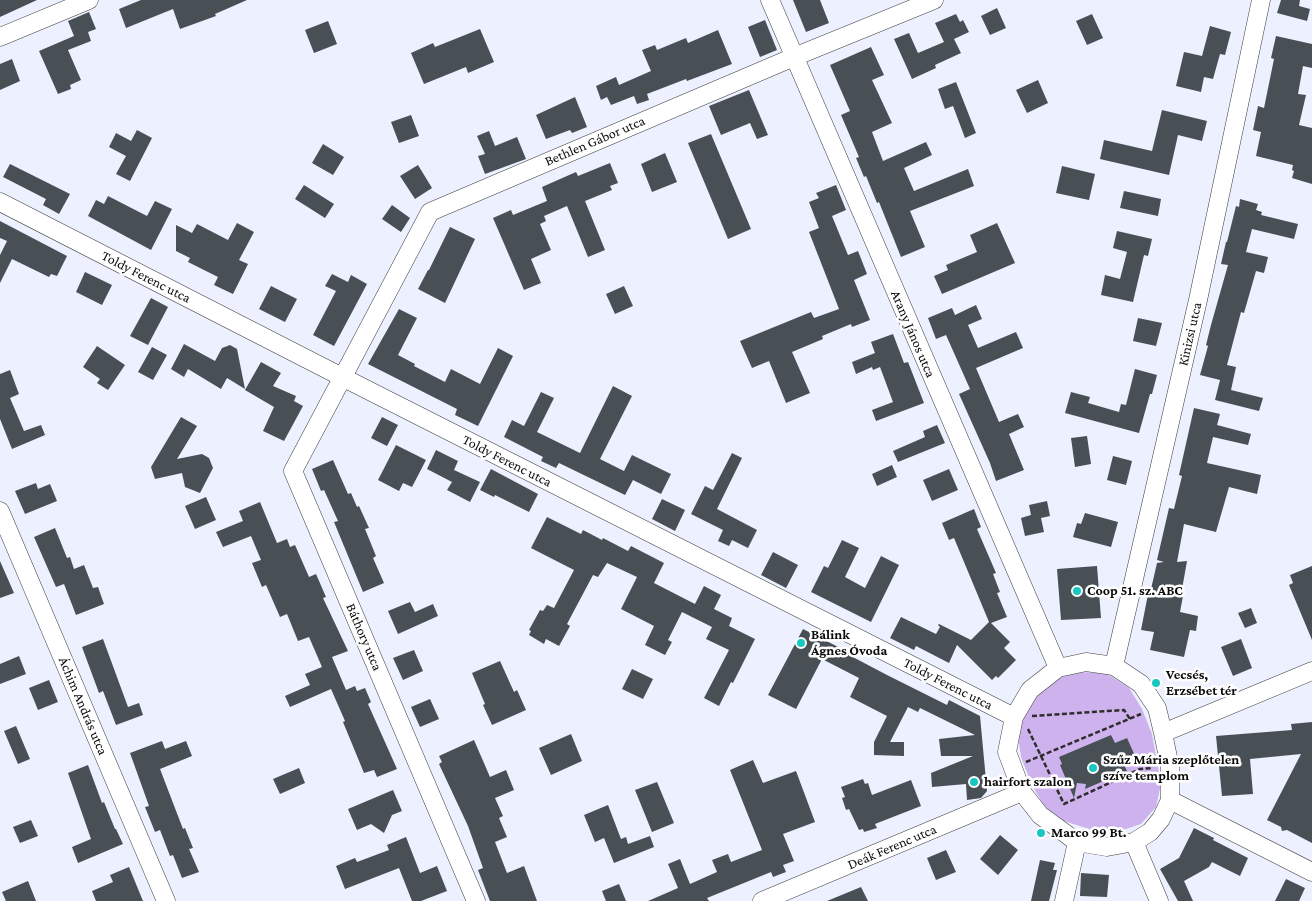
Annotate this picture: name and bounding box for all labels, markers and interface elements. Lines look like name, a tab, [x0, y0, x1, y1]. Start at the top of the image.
street label: Bethlen Gábor utca	[542, 112, 648, 170]
street label: Toldy Ferenc utca	[99, 247, 193, 307]
street label: Arany János utca	[887, 288, 939, 380]
street label: Kinizsi utca	[1175, 301, 1205, 367]
street label: Toldy Ferenc utca	[460, 431, 554, 491]
place label: Coop 51. sz. ABC	[1087, 583, 1183, 599]
marker: Coop 51. sz. ABC	[1071, 585, 1083, 597]
street label: Báthory utca	[342, 601, 386, 673]
place label: Bálink Ágnes Óvoda	[811, 627, 887, 660]
marker: Bálink Ágnes Óvoda	[795, 637, 807, 649]
street label: Áchim András utca	[55, 654, 111, 758]
street label: Toldy Ferenc utca	[901, 654, 995, 714]
place label: Vecsés, Erzsébet tér	[1166, 667, 1237, 700]
marker: Vecsés, Erzsébet tér	[1150, 677, 1162, 689]
place label: Szűz Mária szeplőtelen szíve templom	[1103, 752, 1239, 784]
marker: Szűz Mária szeplőtelen szíve templom	[1087, 762, 1099, 774]
place label: hairfort szalon	[984, 774, 1072, 790]
marker: hairfort szalon	[968, 776, 980, 788]
street label: Deák Ferenc utca	[845, 821, 939, 873]
place label: Marco 99 Bt.	[1051, 825, 1127, 841]
marker: Marco 99 Bt.	[1035, 827, 1047, 839]

